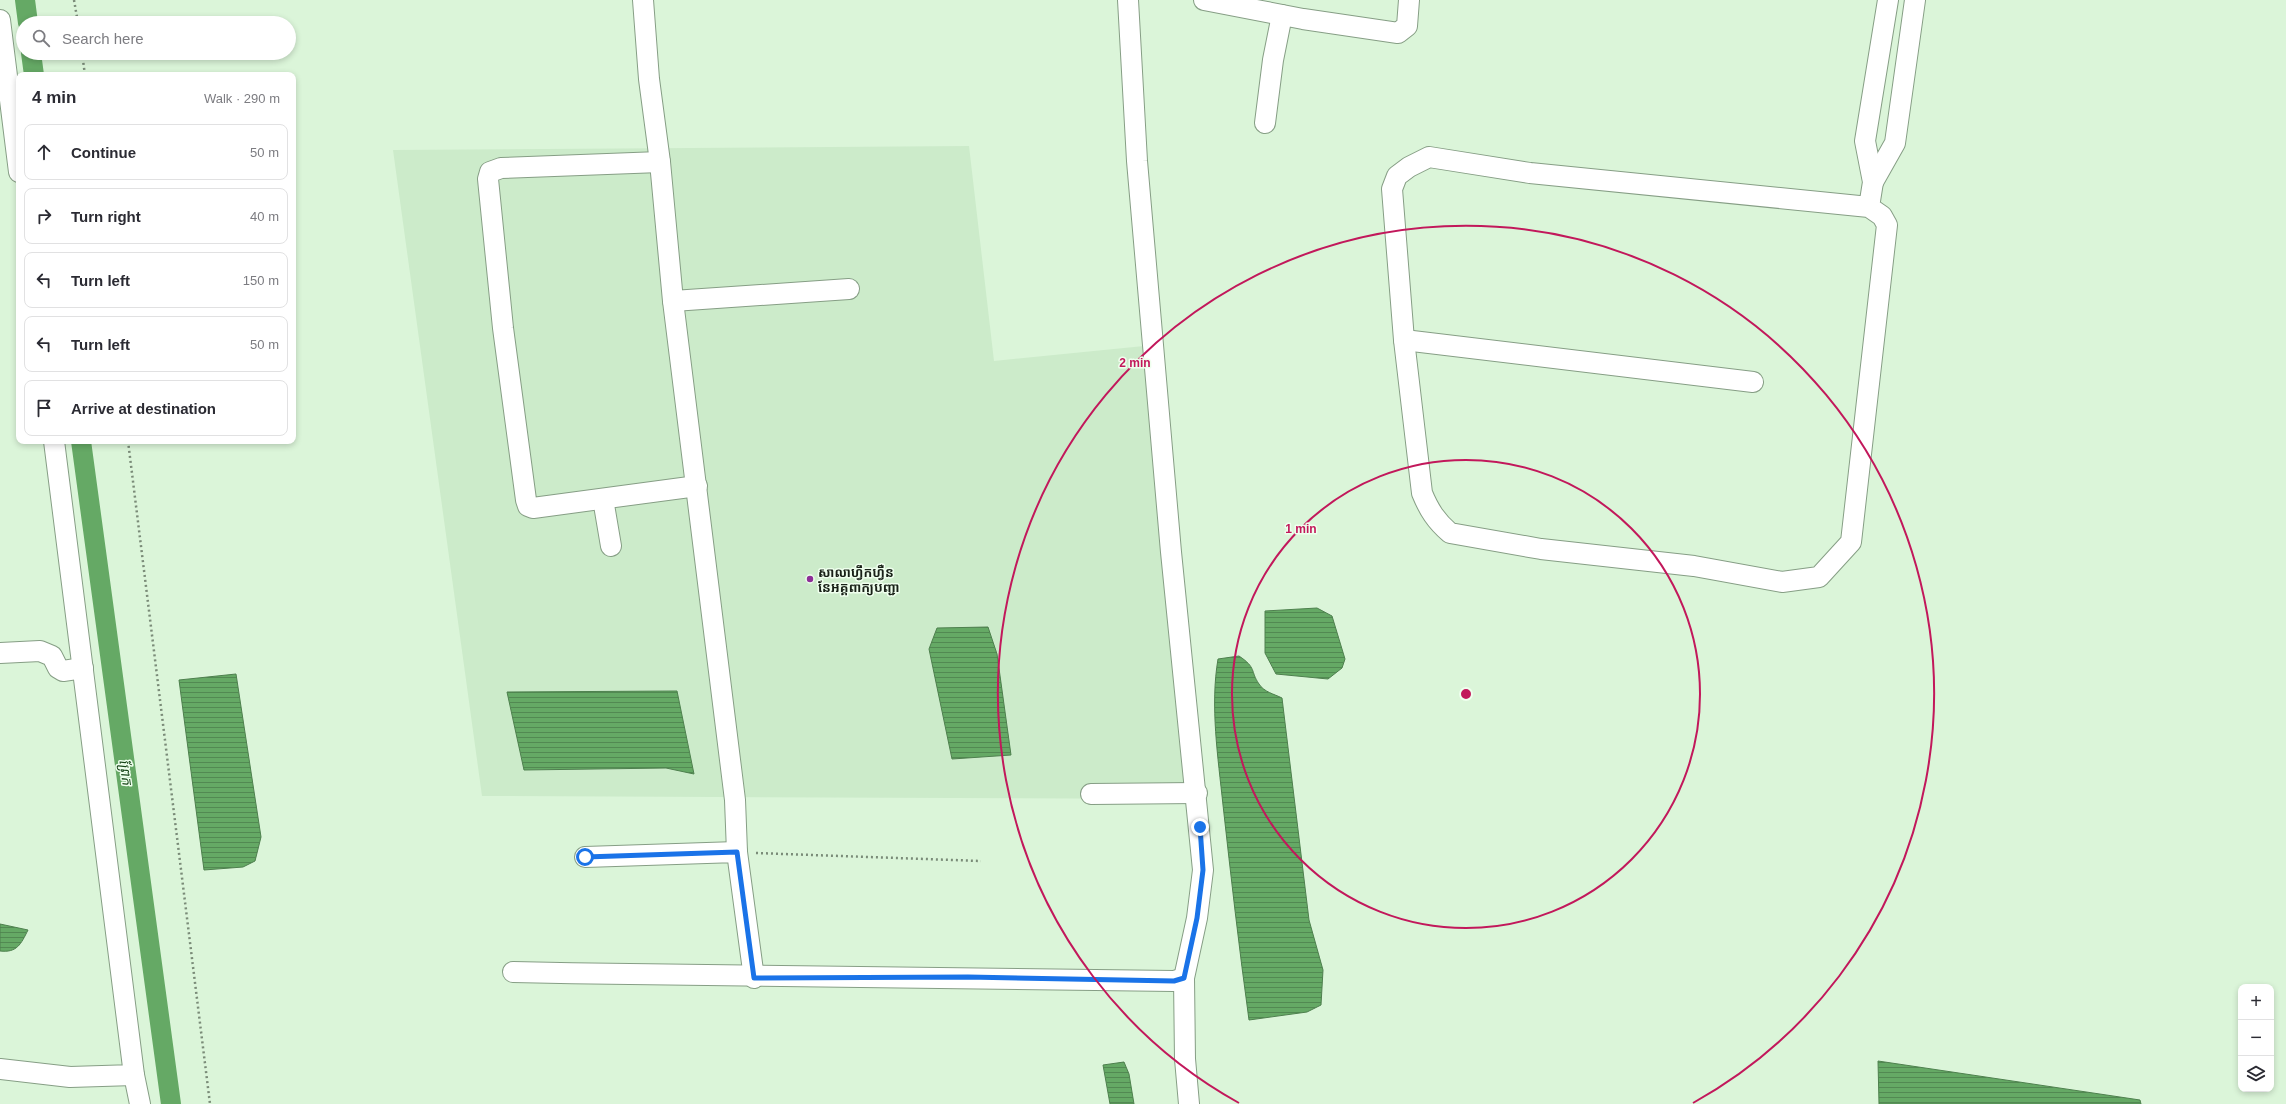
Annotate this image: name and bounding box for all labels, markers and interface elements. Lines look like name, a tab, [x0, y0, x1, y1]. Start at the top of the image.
search box	[16, 16, 296, 60]
icon: search	[30, 27, 52, 49]
text: Search here	[62, 30, 144, 47]
text: 4 min	[32, 88, 76, 107]
text: Walk · 290 m	[204, 91, 280, 106]
icon: ahead	[33, 141, 55, 163]
text: Continue	[71, 144, 136, 161]
text: 50 m	[250, 145, 279, 160]
icon: right	[33, 205, 55, 227]
text: Turn right	[71, 208, 141, 225]
text: 40 m	[250, 209, 279, 224]
icon: left	[33, 269, 55, 291]
text: Turn left	[71, 272, 130, 289]
text: 150 m	[243, 273, 279, 288]
icon: left	[33, 333, 55, 355]
text: Turn left	[71, 336, 130, 353]
text: 50 m	[250, 337, 279, 352]
text: 2 min	[1119, 356, 1151, 370]
icon: arrive	[33, 397, 55, 419]
text: Arrive at destination	[71, 400, 216, 417]
text: 1 min	[1285, 522, 1317, 536]
place label: សាលាហ្វឹកហ្វឺន នែអគ្គពាក្យបញ្ជា	[818, 564, 900, 596]
marker: សាលាហ្វឹកហ្វឺន នែអគ្គពាក្យបញ្ជា	[805, 574, 815, 584]
centre of rings	[1459, 687, 1473, 701]
water label: ព្រែក	[115, 758, 136, 787]
route end	[1191, 818, 1209, 836]
route start	[576, 848, 594, 866]
map controls	[2238, 984, 2274, 1092]
button: +	[2238, 984, 2274, 1020]
button: −	[2238, 1020, 2274, 1056]
button: layers	[2238, 1056, 2274, 1092]

